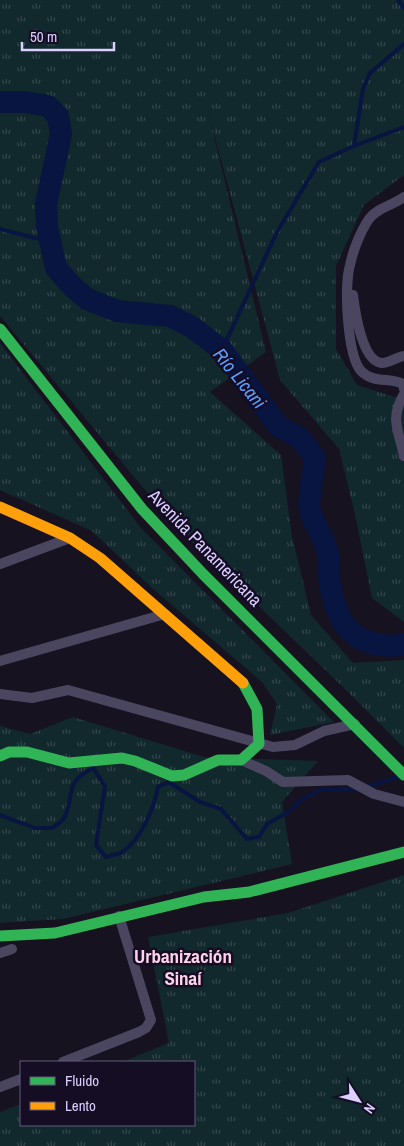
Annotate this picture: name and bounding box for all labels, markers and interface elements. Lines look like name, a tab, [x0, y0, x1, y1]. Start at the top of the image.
scale bar	[22, 20, 115, 52]
text: 50 m	[30, 26, 57, 47]
water label: Río Licani	[208, 342, 273, 414]
street label: Avenida Panamericana	[142, 483, 268, 612]
district label: Urbanización Sinaí	[134, 943, 232, 991]
legend	[20, 1061, 195, 1126]
text: Fluido	[65, 1070, 99, 1091]
north arrow	[334, 1076, 384, 1126]
text: Lento	[65, 1095, 96, 1116]
text: N	[360, 1100, 379, 1117]

